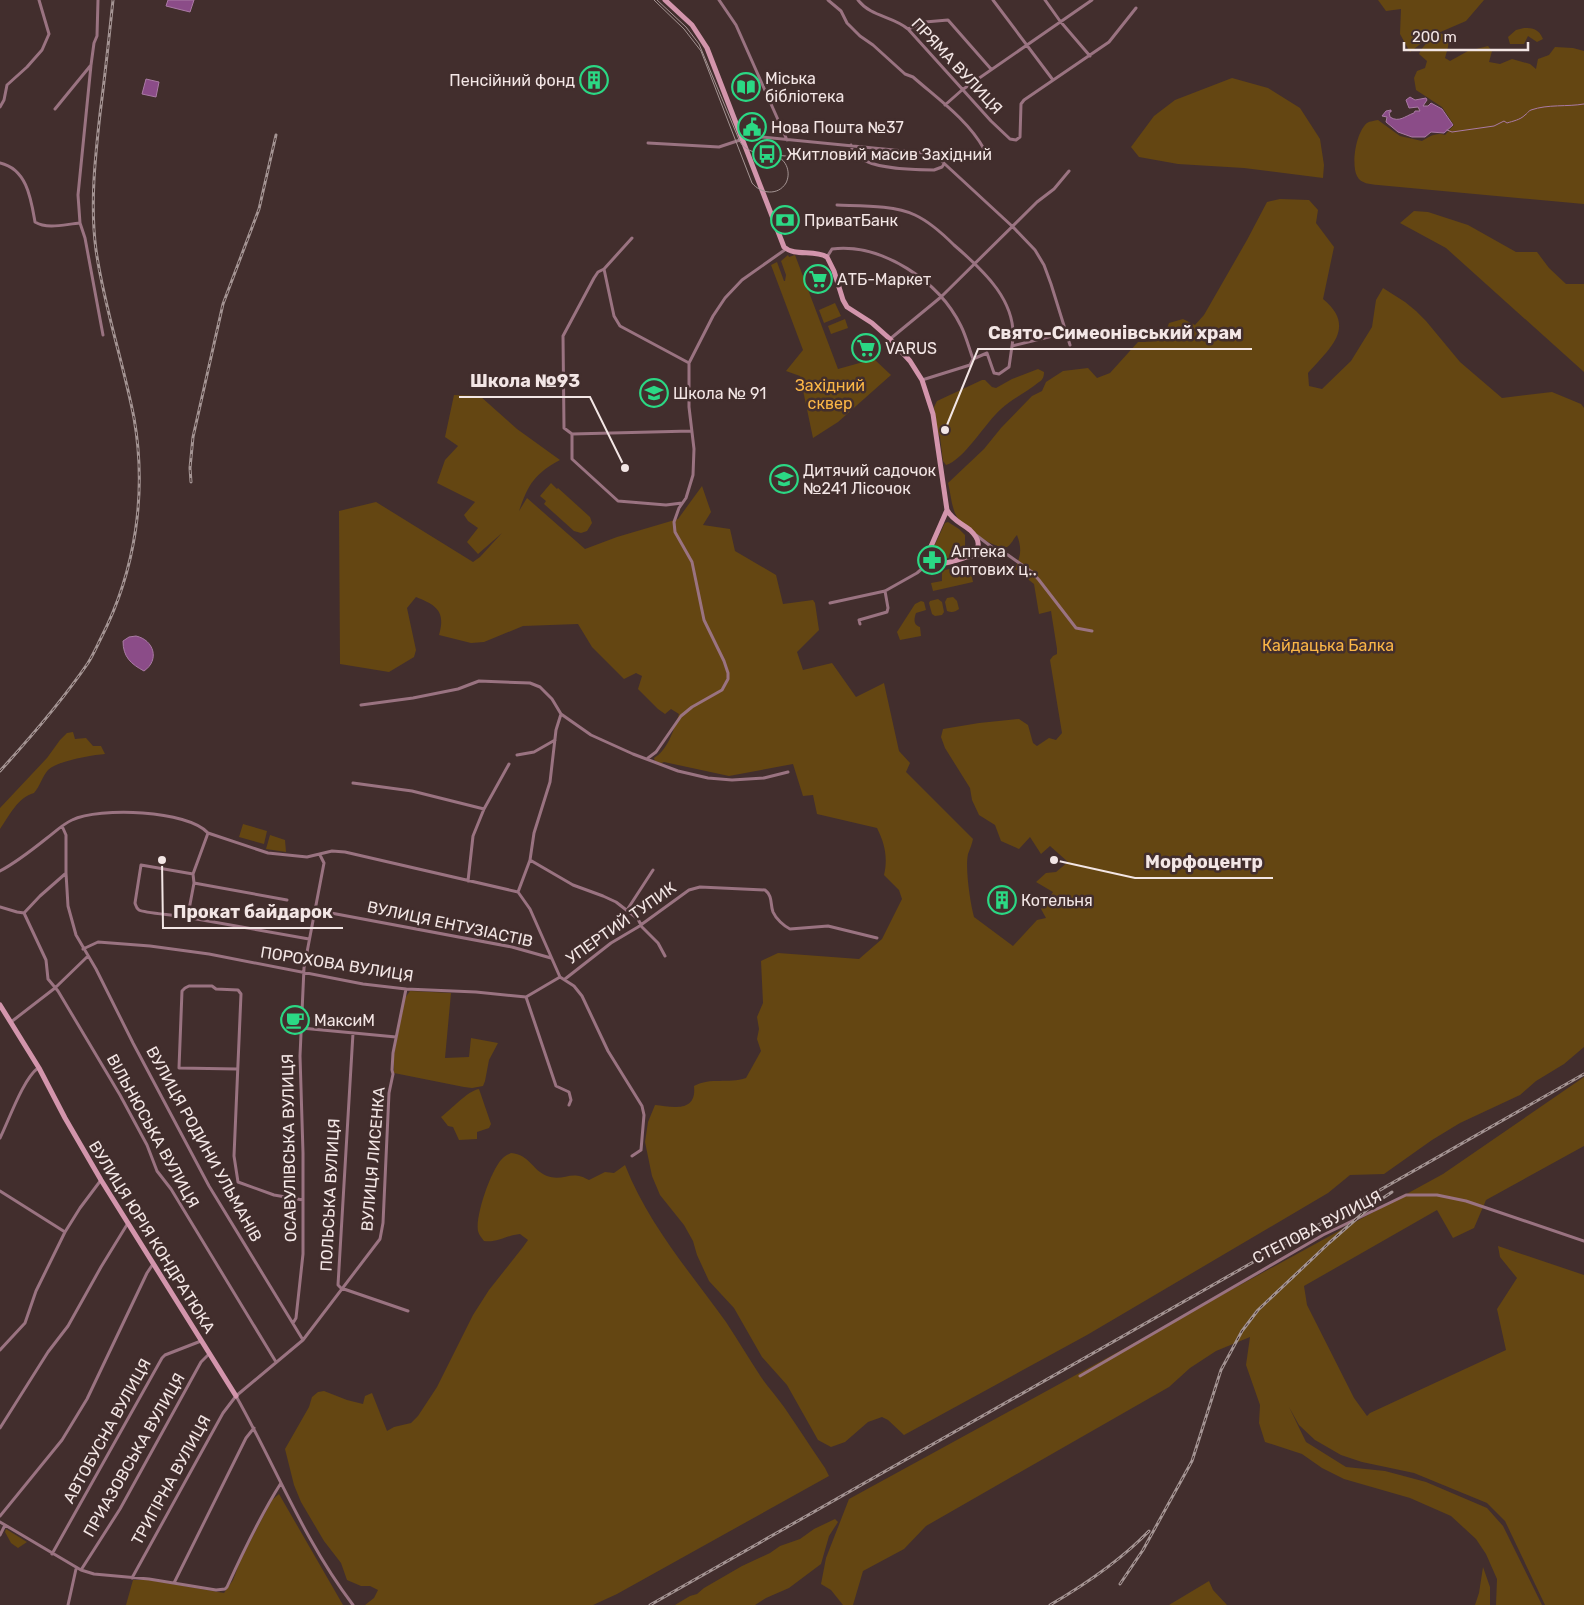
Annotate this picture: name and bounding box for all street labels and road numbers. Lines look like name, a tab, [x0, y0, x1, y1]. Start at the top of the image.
street label: ПРЯМА ВУЛИЦЯ	[908, 14, 1006, 118]
street label: УПЕРТИЙ ТУПИК	[562, 878, 680, 968]
street label: ВУЛИЦЯ ЕНТУЗІАСТІВ	[365, 897, 535, 951]
street label: ПОРОХОВА ВУЛИЦЯ	[259, 943, 415, 985]
street label: ВУЛИЦЯ РОДИНИ УЛЬМАНІВ	[142, 1043, 266, 1245]
street label: ВІЛЬНЮСЬКА ВУЛИЦЯ	[103, 1051, 203, 1211]
street label: ОСАВУЛІВСЬКА ВУЛИЦЯ	[278, 1054, 300, 1242]
street label: ВУЛИЦЯ ЛИСЕНКА	[357, 1086, 389, 1232]
street label: ПОЛЬСЬКА ВУЛИЦЯ	[317, 1118, 343, 1272]
street label: ВУЛИЦЯ ЮРІЯ КОНДРАТЮКА	[85, 1137, 219, 1337]
street label: СТЕПОВА ВУЛИЦЯ	[1249, 1186, 1385, 1268]
street label: АВТОБУСНА ВУЛИЦЯ	[59, 1355, 155, 1507]
street label: ПРИАЗОВСЬКА ВУЛИЦЯ	[79, 1370, 189, 1540]
street label: ТРИГІРНА ВУЛИЦЯ	[127, 1412, 215, 1548]

